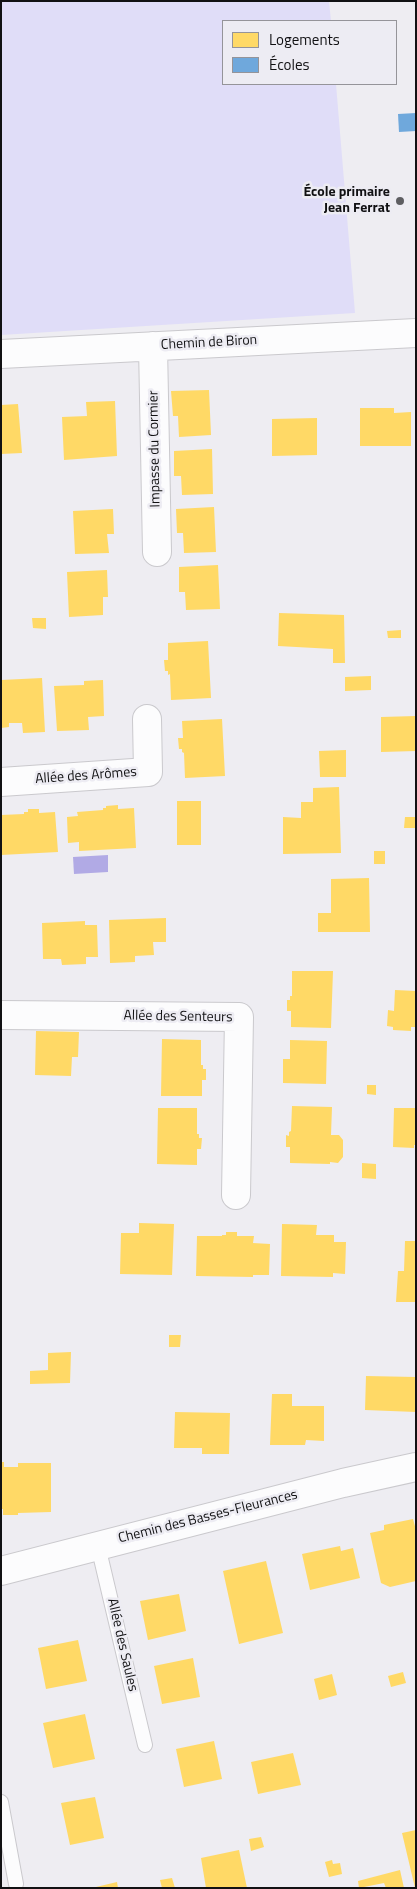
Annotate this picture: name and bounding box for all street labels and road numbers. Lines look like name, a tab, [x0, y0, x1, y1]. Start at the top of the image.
street label: Chemin de Biron	[160, 332, 258, 354]
street label: Impasse du Cormier	[146, 390, 164, 508]
street label: Allée des Arômes	[35, 764, 137, 788]
street label: Allée des Senteurs	[123, 1008, 233, 1026]
street label: Chemin des Basses-Fleurances	[117, 1487, 299, 1547]
street label: Allée des Saules	[103, 1597, 141, 1693]

